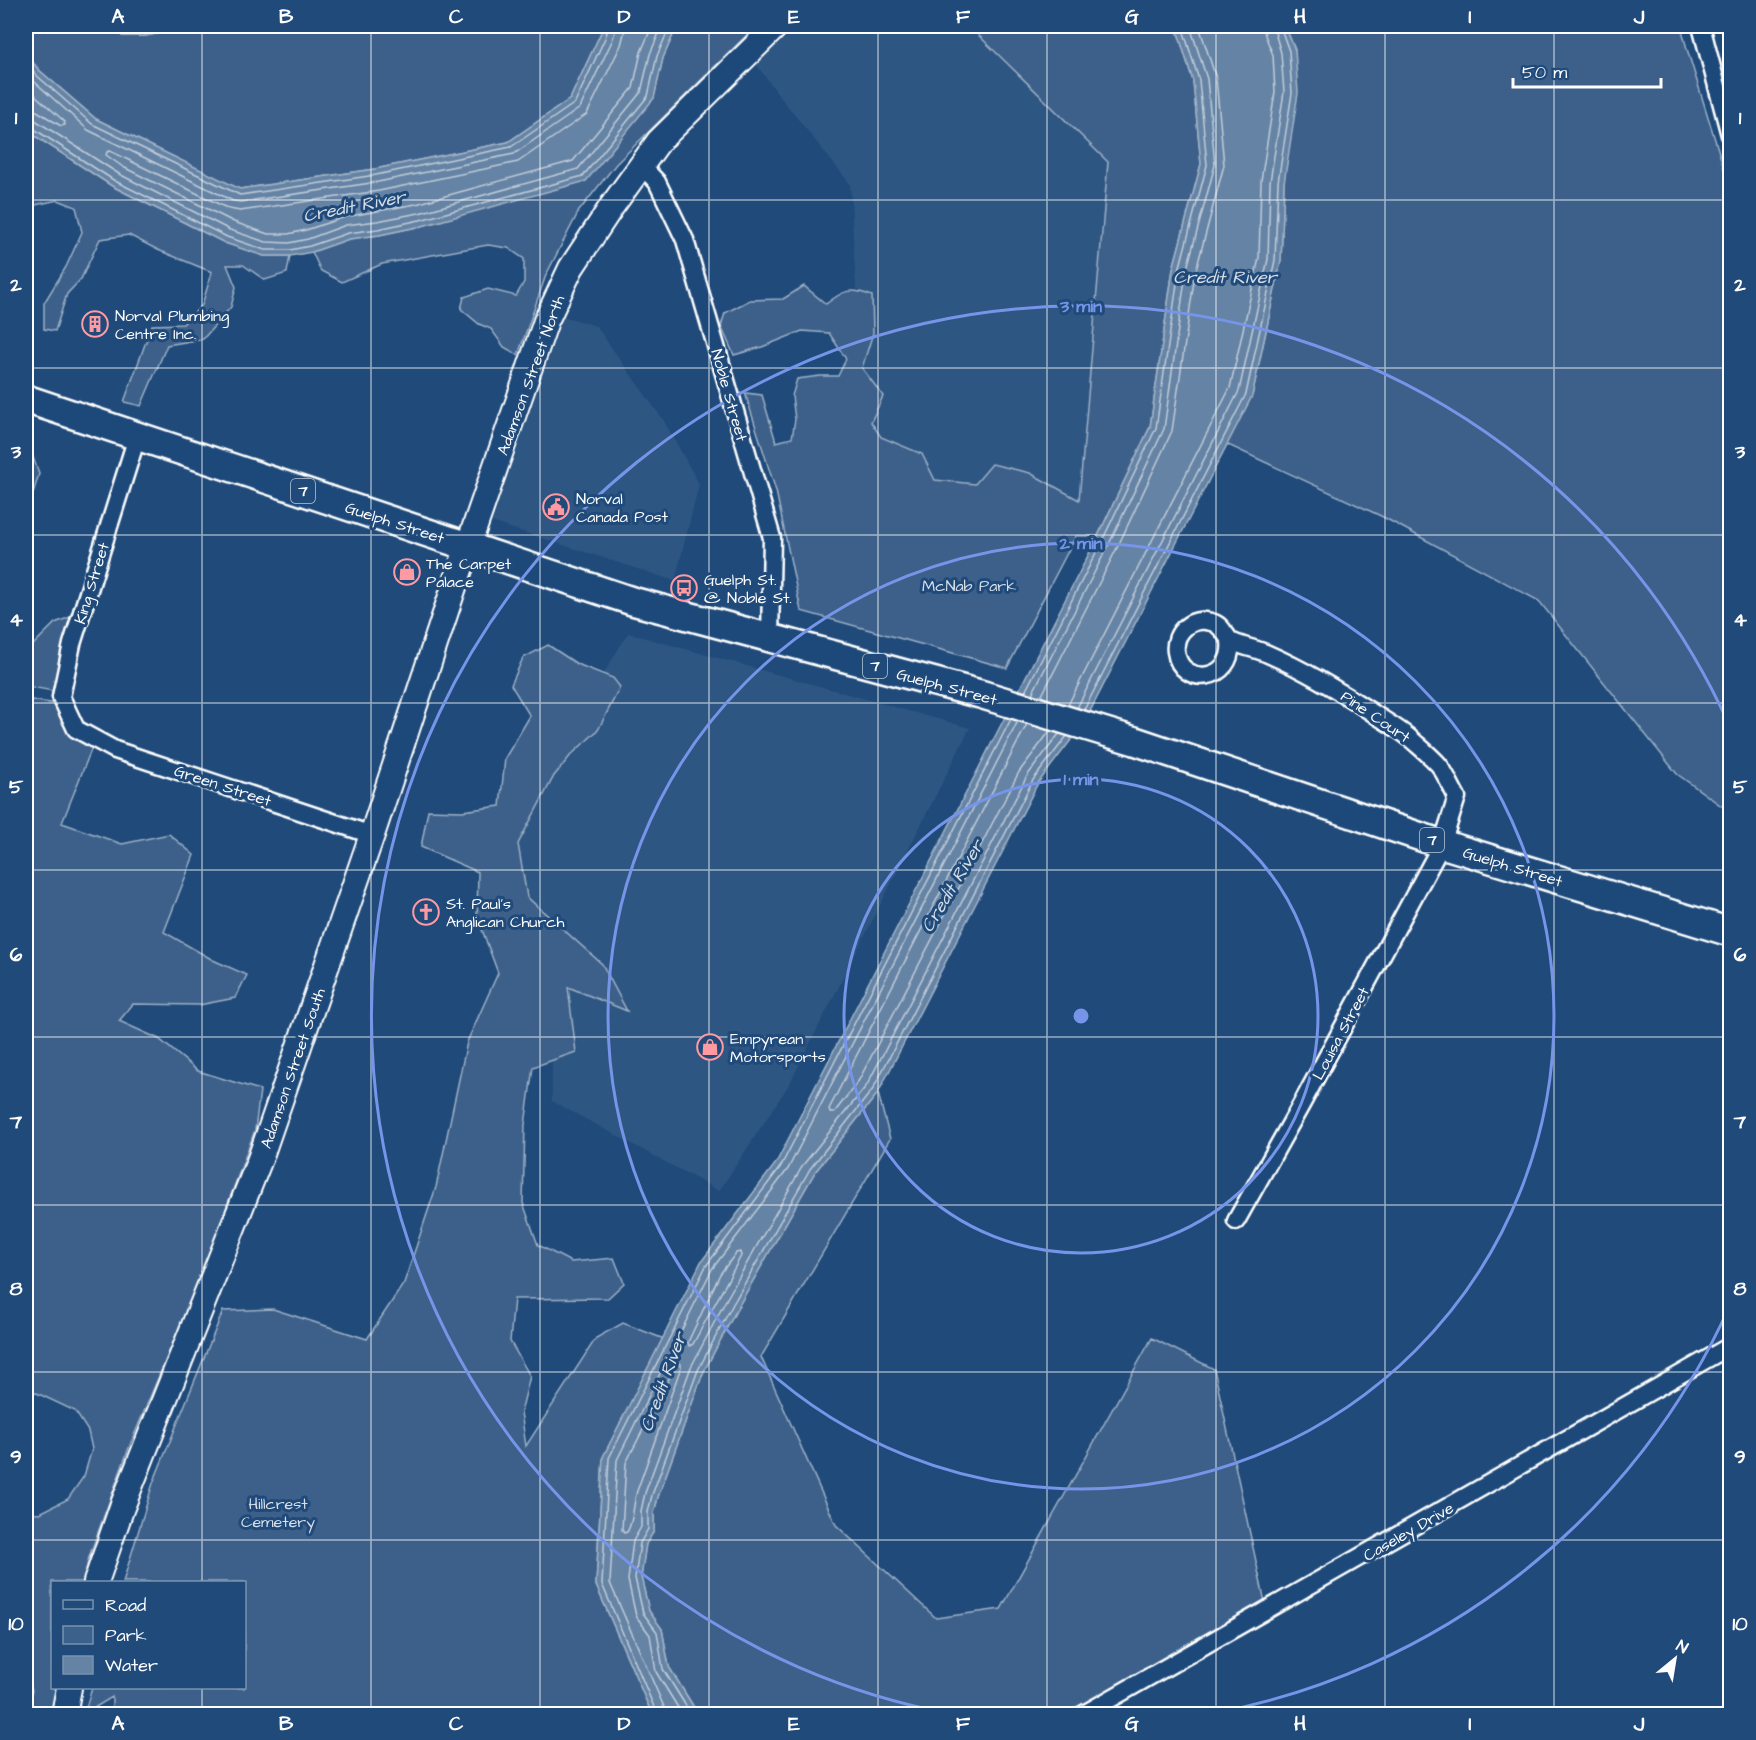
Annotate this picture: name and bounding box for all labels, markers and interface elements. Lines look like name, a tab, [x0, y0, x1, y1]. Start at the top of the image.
text: A	[112, 3, 125, 31]
text: B	[279, 3, 294, 31]
text: C	[449, 3, 464, 31]
text: D	[618, 3, 631, 31]
text: E	[788, 3, 800, 31]
text: F	[956, 3, 971, 31]
text: G	[1125, 3, 1139, 31]
text: H	[1294, 3, 1306, 31]
text: I	[1468, 3, 1472, 31]
text: J	[1633, 3, 1645, 31]
scale bar	[1513, 51, 1662, 89]
text: 50 m	[1522, 60, 1567, 85]
text: 1	[15, 104, 18, 132]
text: 1	[1739, 104, 1742, 132]
water label: Credit River	[301, 184, 409, 229]
water label: Credit River	[1173, 265, 1279, 290]
text: 2	[9, 271, 22, 299]
text: 2	[1733, 271, 1746, 299]
street label: Adamson Street North	[492, 292, 570, 458]
text: 3 min	[1059, 294, 1102, 319]
place label: Norval Plumbing Centre Inc.	[115, 305, 229, 345]
building icon: Norval Plumbing Centre Inc.	[80, 309, 110, 339]
street label: Noble Street	[705, 347, 753, 444]
text: 3	[10, 438, 22, 466]
text: 3	[1734, 438, 1746, 466]
road number: 7	[291, 479, 315, 503]
place label: Norval Canada Post	[576, 488, 669, 528]
public building icon: Norval Canada Post	[541, 492, 571, 522]
street label: Guelph Street	[342, 497, 448, 549]
text: 2 min	[1058, 531, 1103, 556]
street label: King Street	[69, 539, 116, 627]
place label: The Carpet Palace	[426, 553, 512, 593]
shop icon: The Carpet Palace	[392, 557, 422, 587]
place label: Guelph St. @ Noble St.	[704, 569, 792, 609]
bus stop icon: Guelph St. @ Noble St.	[669, 573, 699, 603]
park label: McNab Park	[922, 575, 1016, 597]
text: 4	[9, 606, 23, 634]
text: 4	[1733, 606, 1747, 634]
road number: 7	[863, 654, 887, 678]
street label: Guelph Street	[894, 663, 1000, 711]
street label: Pine Court	[1336, 685, 1415, 748]
street label: Green Street	[171, 760, 275, 812]
text: 1 min	[1063, 767, 1099, 792]
text: 5	[9, 773, 24, 801]
text: 5	[1733, 773, 1748, 801]
road number: 7	[1420, 828, 1444, 852]
water label: Credit River	[915, 834, 991, 937]
street label: Guelph Street	[1460, 841, 1566, 893]
place label: St. Paul's Anglican Church	[446, 893, 564, 934]
church icon: St. Paul's Anglican Church	[411, 897, 441, 927]
text: 6	[10, 941, 23, 969]
text: 6	[1734, 941, 1747, 969]
street label: Louisa Street	[1307, 983, 1375, 1084]
street label: Adamson Street South	[255, 985, 331, 1151]
centre of rings	[1071, 1006, 1091, 1026]
place label: Empyrean Motorsports	[730, 1028, 826, 1068]
shop icon: Empyrean Motorsports	[695, 1032, 725, 1062]
text: 7	[9, 1108, 23, 1136]
text: 7	[1733, 1108, 1747, 1136]
text: 8	[10, 1275, 23, 1303]
text: 8	[1734, 1275, 1747, 1303]
water label: Credit River	[634, 1327, 694, 1435]
text: 9	[10, 1443, 22, 1471]
text: 9	[1734, 1443, 1746, 1471]
park label: Hillcrest Cemetery	[241, 1493, 315, 1534]
street label: Caseley Drive	[1359, 1497, 1459, 1568]
legend	[51, 1581, 246, 1689]
text: Road	[105, 1593, 146, 1618]
text: 10	[8, 1610, 24, 1638]
text: 10	[1732, 1610, 1748, 1638]
text: Park	[105, 1623, 147, 1648]
north arrow	[1645, 1629, 1705, 1689]
text: N	[1672, 1635, 1692, 1659]
text: Water	[105, 1653, 158, 1678]
text: A	[112, 1710, 125, 1738]
text: B	[279, 1710, 294, 1738]
text: C	[449, 1710, 464, 1738]
text: D	[618, 1710, 631, 1738]
text: E	[788, 1710, 800, 1738]
text: F	[956, 1710, 971, 1738]
text: G	[1125, 1710, 1139, 1738]
text: H	[1294, 1710, 1306, 1738]
text: I	[1468, 1710, 1472, 1738]
text: J	[1633, 1710, 1645, 1738]

